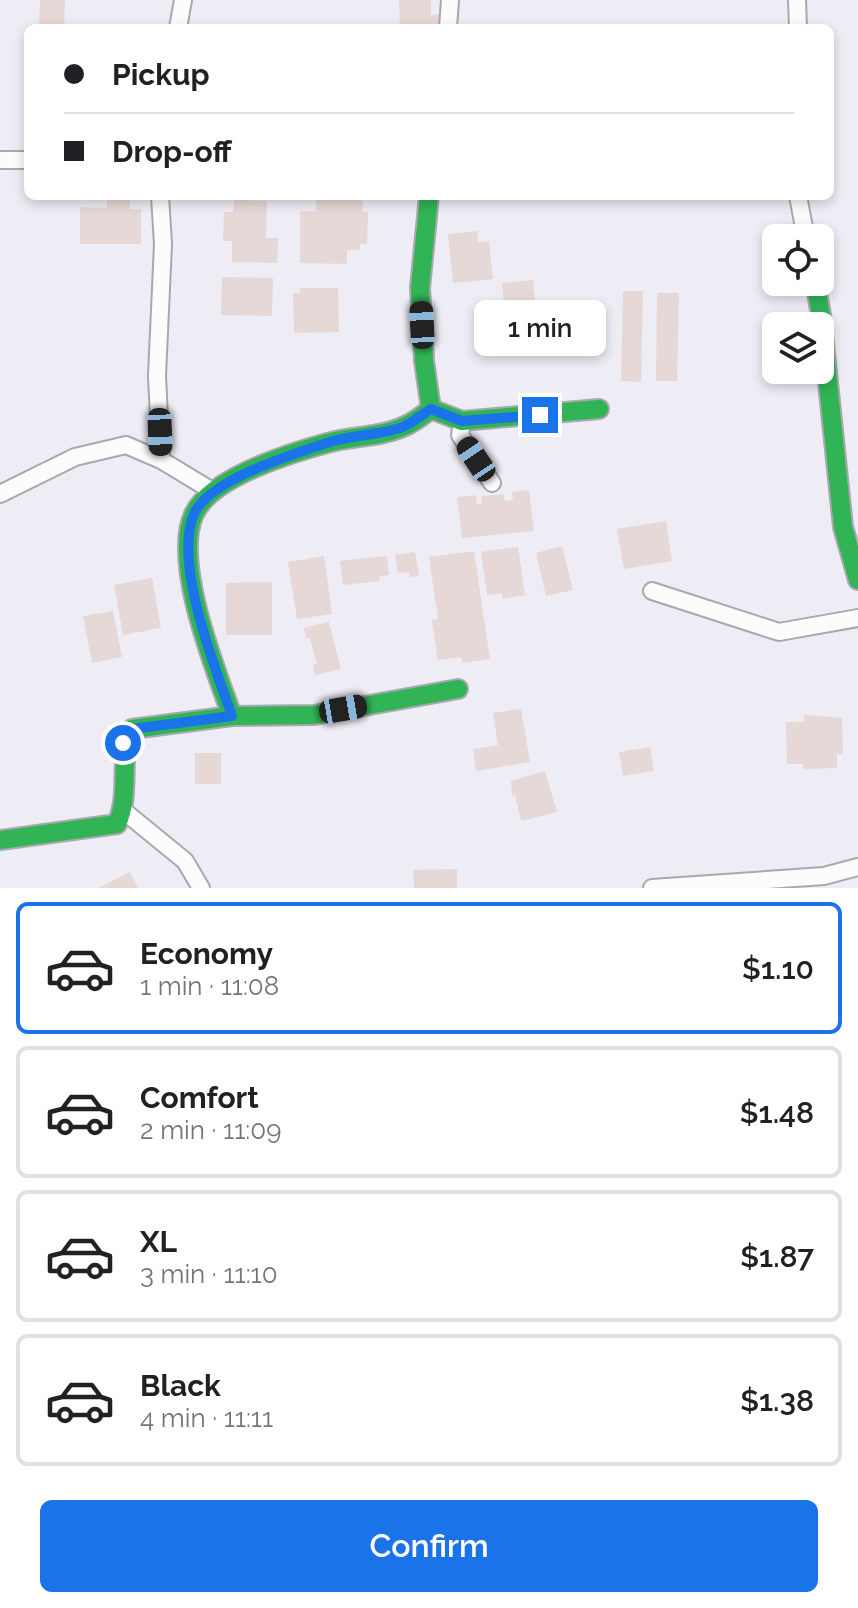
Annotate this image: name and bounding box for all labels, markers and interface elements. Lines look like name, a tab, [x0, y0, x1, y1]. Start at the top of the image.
text: Pickup	[112, 57, 210, 92]
text: Drop-off	[112, 134, 232, 169]
map controls	[762, 224, 834, 384]
button: locate	[762, 224, 834, 296]
callout: 1 min	[474, 299, 606, 355]
car	[409, 300, 435, 350]
button: layers	[762, 312, 834, 384]
text: 1 min	[508, 313, 572, 343]
route end	[522, 397, 558, 433]
car	[147, 408, 173, 456]
car	[453, 432, 499, 486]
car	[317, 693, 369, 725]
route start	[105, 725, 141, 761]
icon: car	[44, 932, 116, 1004]
text: Economy	[140, 936, 273, 971]
text: $1.10	[742, 951, 814, 986]
text: 1 min · 11:08	[140, 971, 279, 1001]
icon: car	[44, 1076, 116, 1148]
text: Comfort	[140, 1080, 259, 1115]
text: $1.48	[740, 1095, 814, 1130]
text: 2 min · 11:09	[140, 1115, 281, 1145]
icon: car	[44, 1220, 116, 1292]
text: XL	[140, 1224, 177, 1259]
text: $1.87	[740, 1239, 814, 1274]
text: 3 min · 11:10	[140, 1259, 278, 1289]
icon: car	[44, 1364, 116, 1436]
text: Black	[140, 1368, 221, 1403]
text: $1.38	[740, 1383, 814, 1418]
text: 4 min · 11:11	[140, 1403, 273, 1433]
button: Confirm	[40, 1500, 818, 1592]

